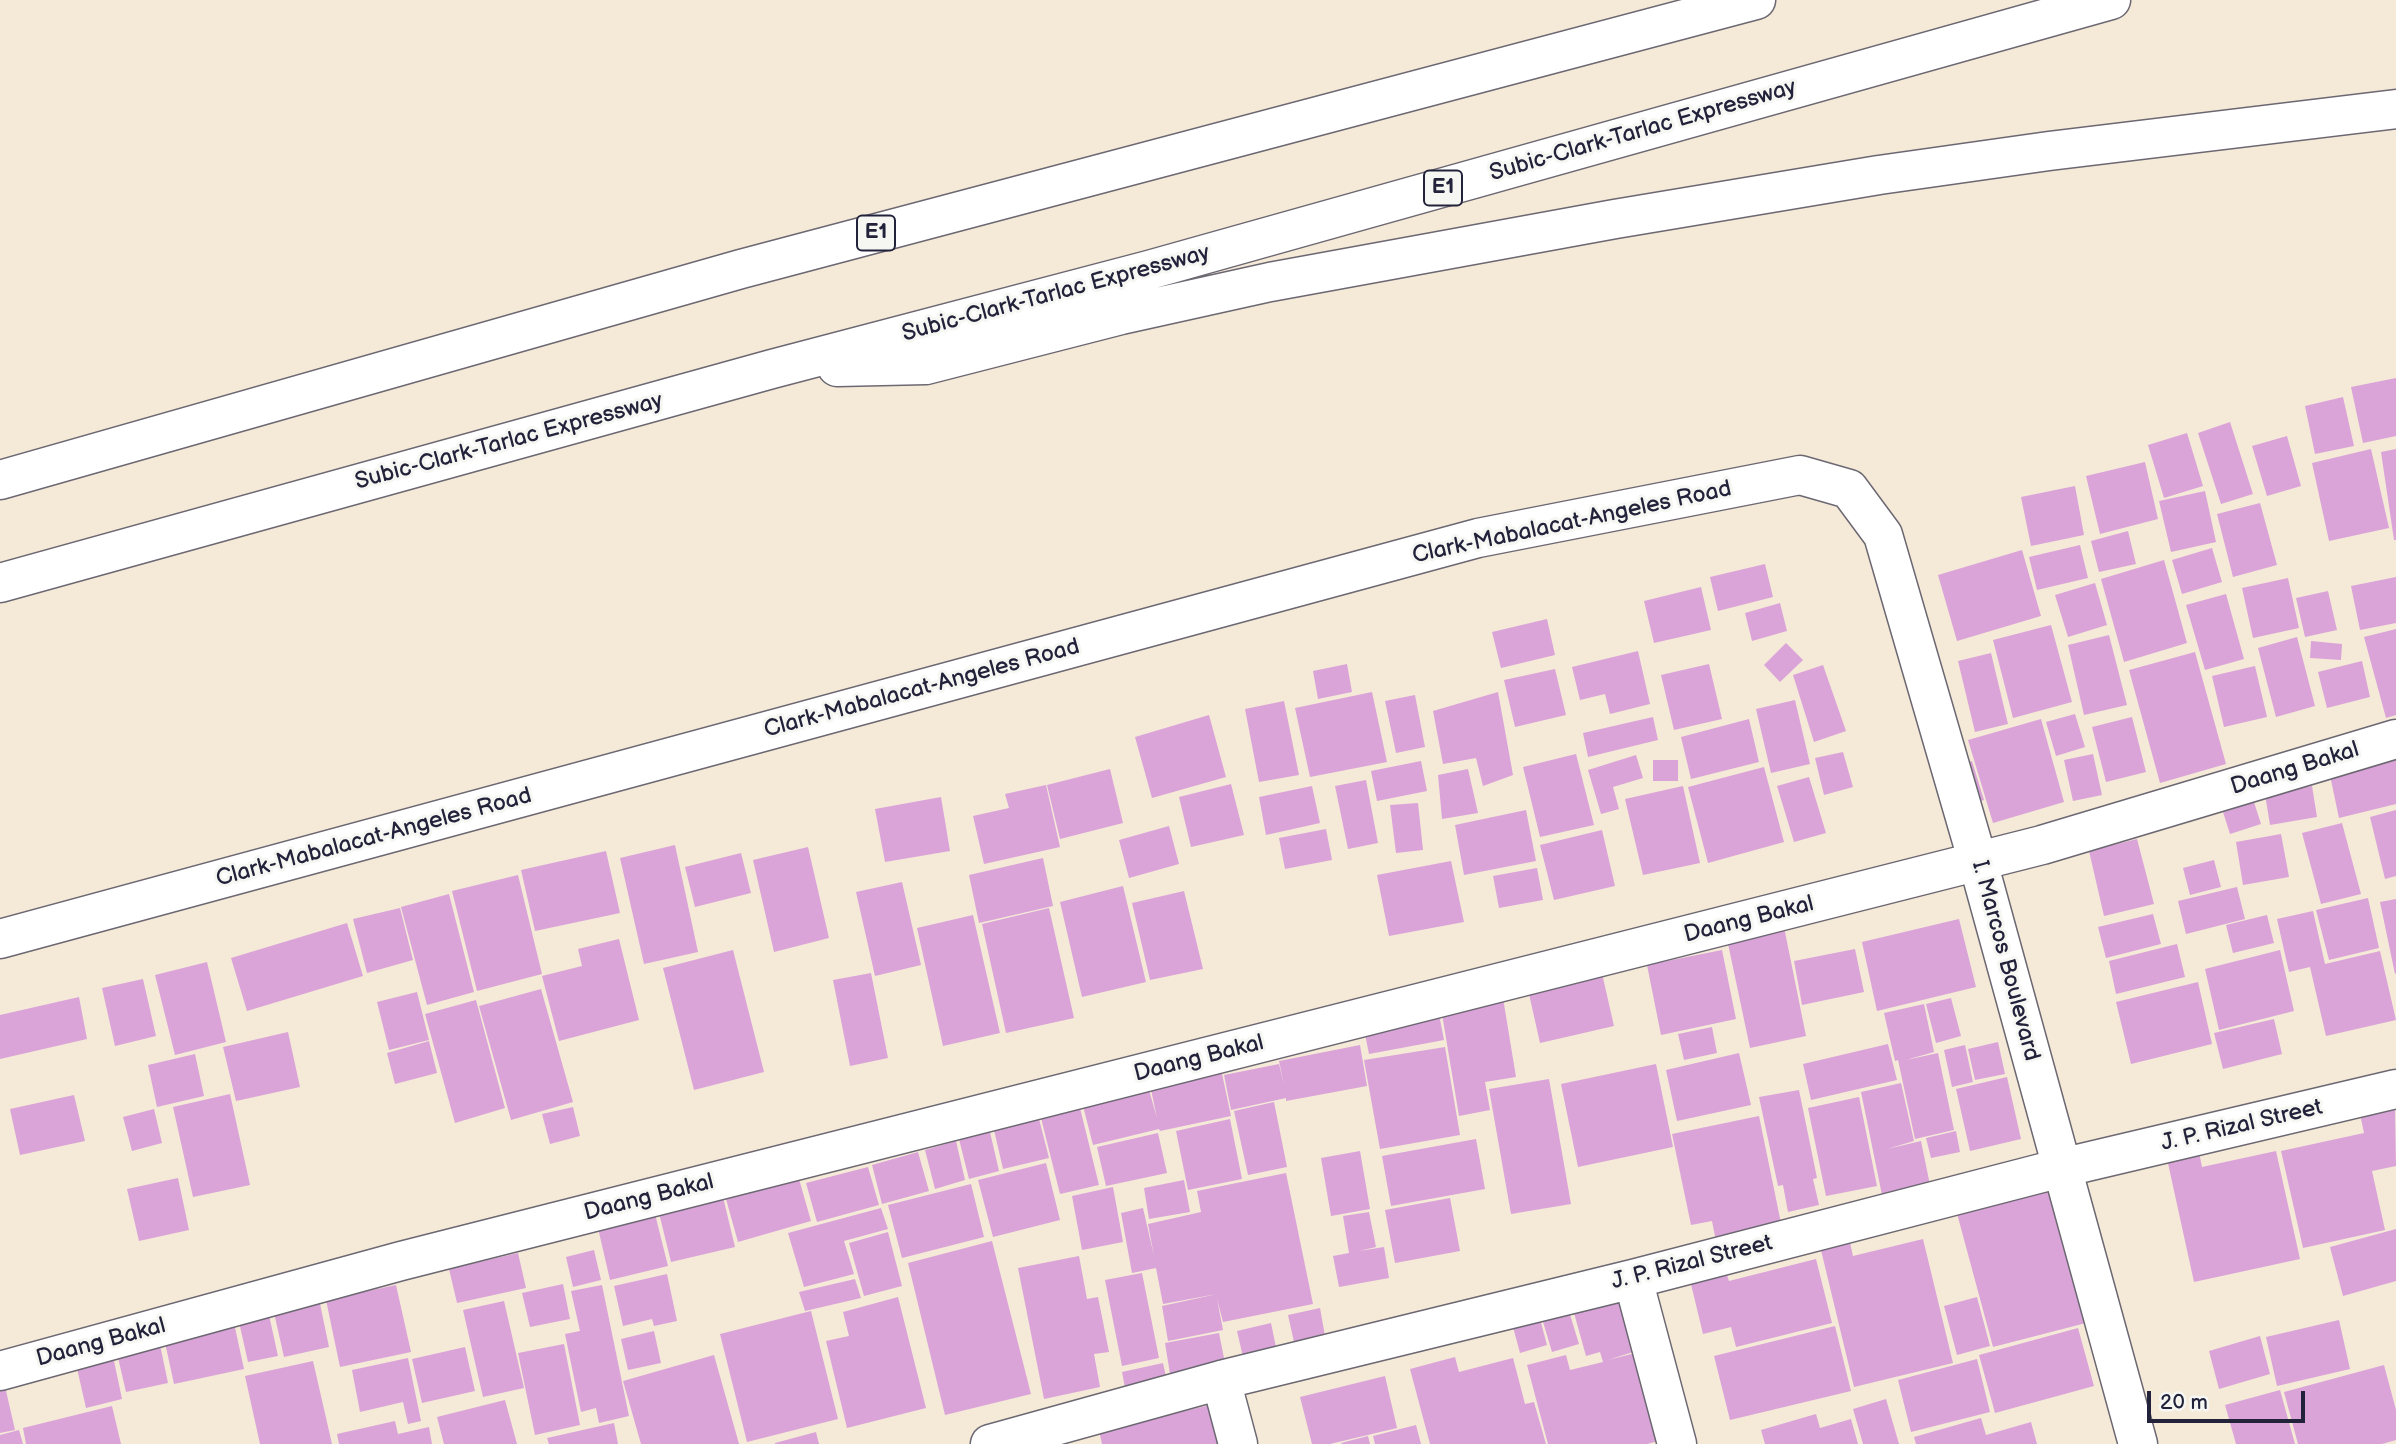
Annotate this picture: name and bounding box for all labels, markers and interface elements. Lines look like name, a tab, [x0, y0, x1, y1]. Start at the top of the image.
street label: Subic-Clark-Tarlac Expressway	[1487, 74, 1799, 188]
road number: E1	[1424, 170, 1462, 206]
road number: E1	[857, 216, 895, 250]
street label: Subic-Clark-Tarlac Expressway	[899, 240, 1213, 348]
street label: Subic-Clark-Tarlac Expressway	[352, 388, 666, 496]
street label: Clark-Mabalacat-Angeles Road	[1410, 476, 1734, 570]
street label: Clark-Mabalacat-Angeles Road	[761, 634, 1083, 744]
street label: Daang Bakal	[2227, 736, 2363, 802]
street label: Clark-Mabalacat-Angeles Road	[213, 783, 535, 893]
street label: I. Marcos Boulevard	[1965, 858, 2045, 1064]
street label: Daang Bakal	[1681, 891, 1817, 949]
street label: Daang Bakal	[1131, 1030, 1267, 1088]
street label: J. P. Rizal Street	[2159, 1094, 2325, 1158]
street label: Daang Bakal	[581, 1169, 717, 1227]
street label: J. P. Rizal Street	[1609, 1230, 1775, 1296]
street label: Daang Bakal	[33, 1312, 169, 1374]
scale bar	[2151, 1378, 2308, 1422]
text: 20 m	[2160, 1390, 2208, 1415]

